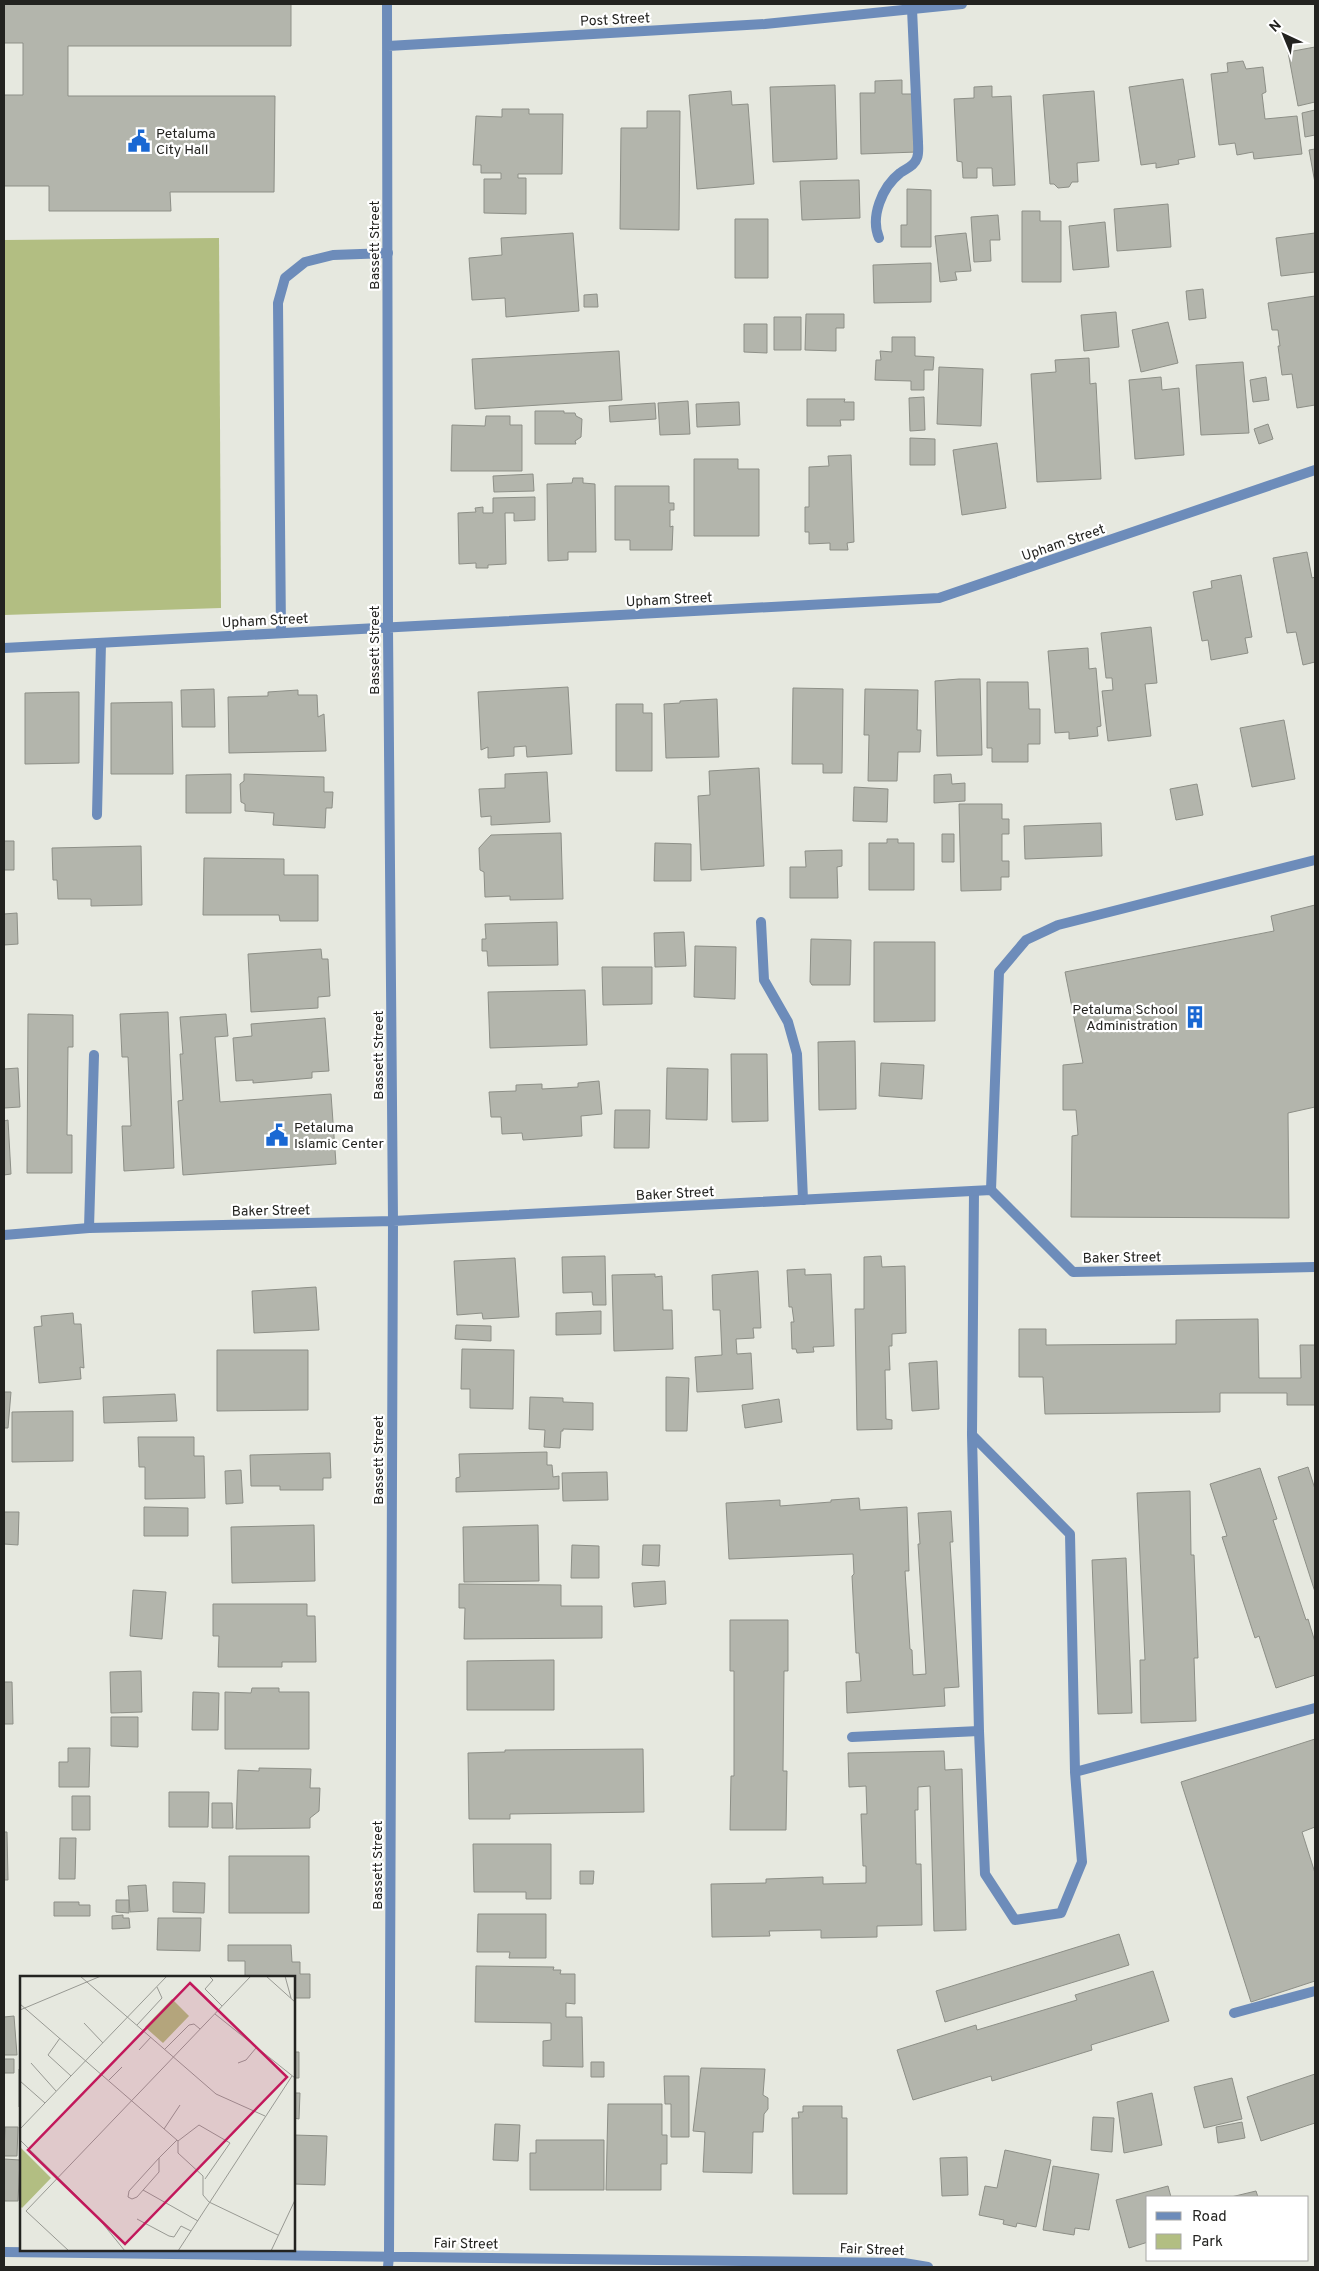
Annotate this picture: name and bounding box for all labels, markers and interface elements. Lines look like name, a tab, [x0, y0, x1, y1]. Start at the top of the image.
street label: Post Street	[580, 10, 651, 31]
north arrow	[1259, 10, 1309, 60]
text: N	[1266, 17, 1286, 36]
place label: Petaluma City Hall	[156, 126, 216, 159]
public building icon: Petaluma City Hall	[126, 128, 152, 154]
street label: Bassett Street	[367, 200, 384, 290]
street label: Upham Street	[1020, 521, 1107, 566]
street label: Upham Street	[625, 590, 713, 611]
street label: Bassett Street	[367, 605, 384, 695]
street label: Upham Street	[221, 611, 309, 632]
place label: Petaluma School Administration	[1072, 1002, 1178, 1035]
building icon: Petaluma School Administration	[1182, 1004, 1208, 1030]
street label: Bassett Street	[371, 1010, 388, 1100]
place label: Petaluma Islamic Center	[294, 1120, 384, 1153]
public building icon: Petaluma Islamic Center	[264, 1122, 290, 1148]
street label: Baker Street	[635, 1184, 715, 1205]
street label: Baker Street	[232, 1202, 310, 1221]
street label: Baker Street	[1083, 1249, 1161, 1268]
street label: Bassett Street	[371, 1415, 388, 1505]
street label: Bassett Street	[370, 1820, 387, 1910]
inset map	[20, 1976, 295, 2251]
legend	[1146, 2196, 1309, 2261]
text: Road	[1192, 2208, 1227, 2227]
text: Park	[1192, 2233, 1223, 2252]
street label: Fair Street	[433, 2235, 499, 2254]
street label: Fair Street	[839, 2241, 905, 2260]

